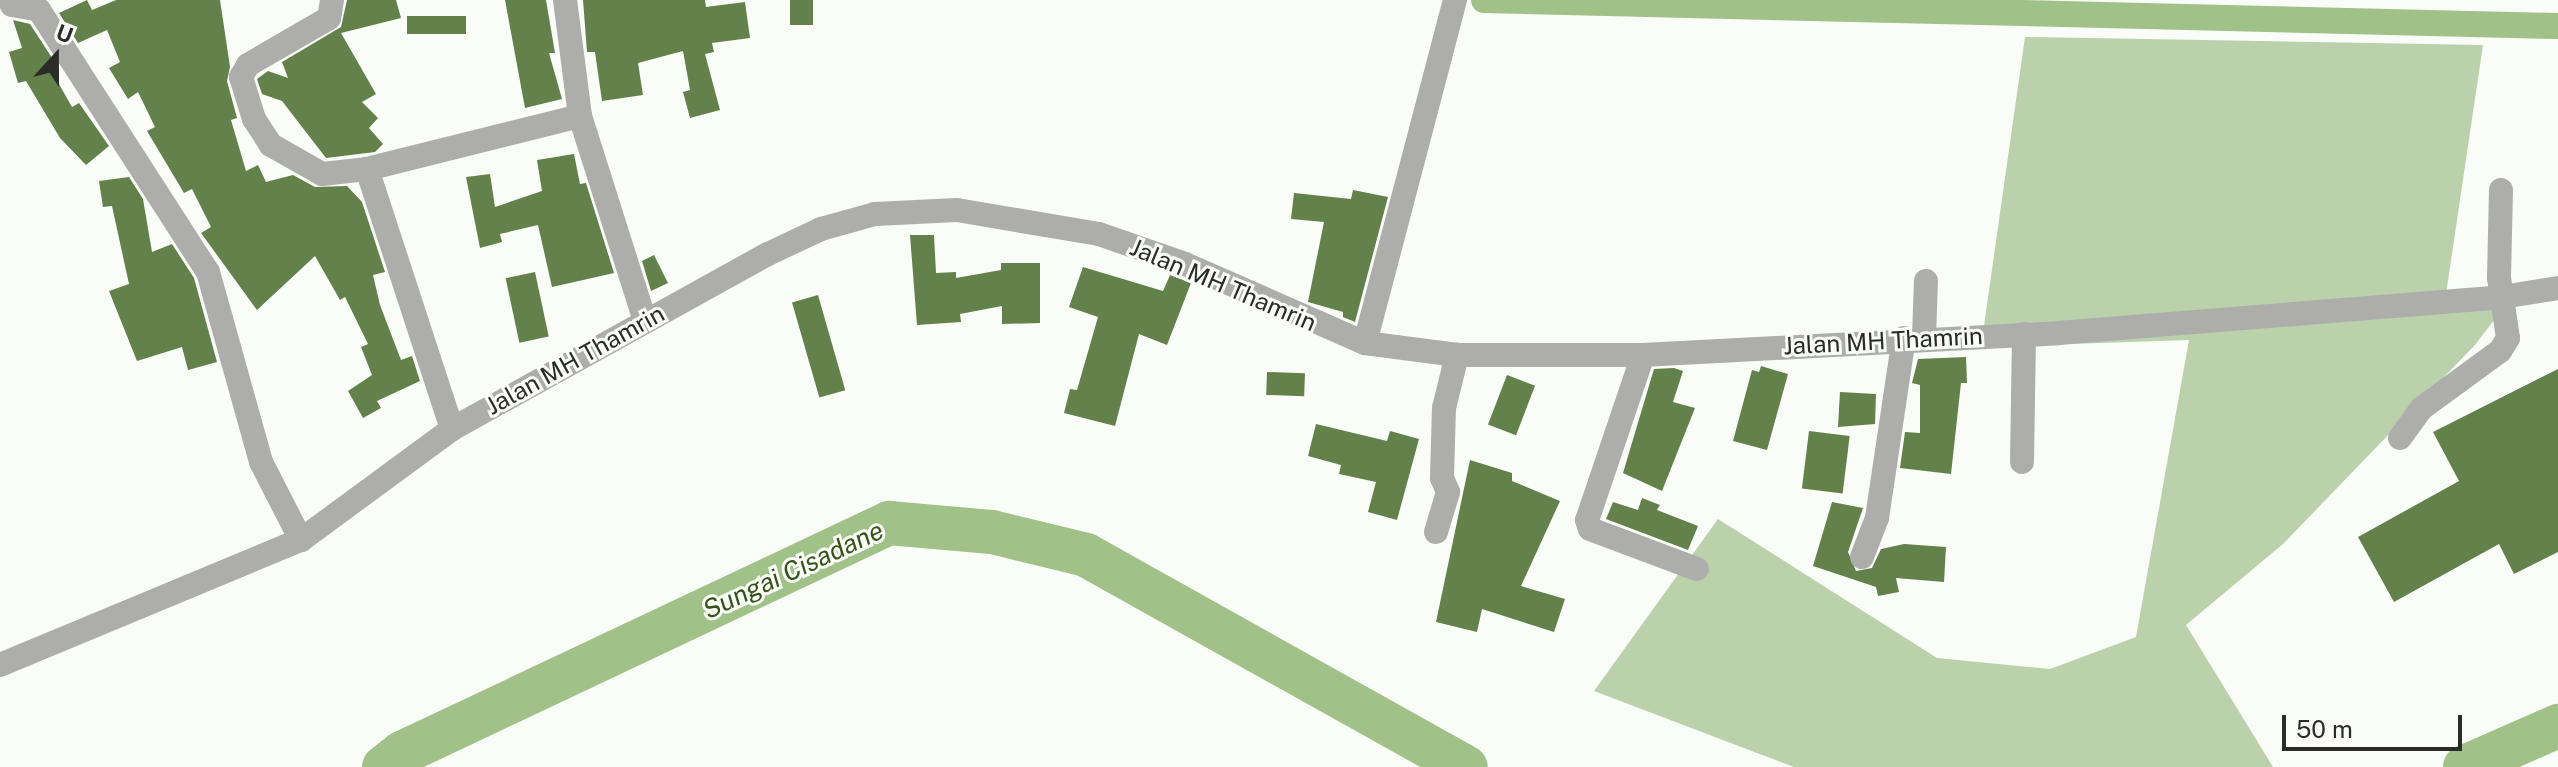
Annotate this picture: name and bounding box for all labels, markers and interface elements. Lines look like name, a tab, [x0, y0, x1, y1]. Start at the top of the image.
north arrow	[16, 16, 96, 96]
text: U	[53, 19, 77, 49]
street label: Jalan MH Thamrin	[1126, 233, 1320, 337]
street label: Jalan MH Thamrin	[481, 299, 669, 421]
street label: Jalan MH Thamrin	[1783, 321, 1983, 361]
water label: Sungai Cisadane	[698, 515, 888, 625]
scale bar	[2286, 699, 2466, 749]
text: 50 m	[2296, 715, 2353, 743]

